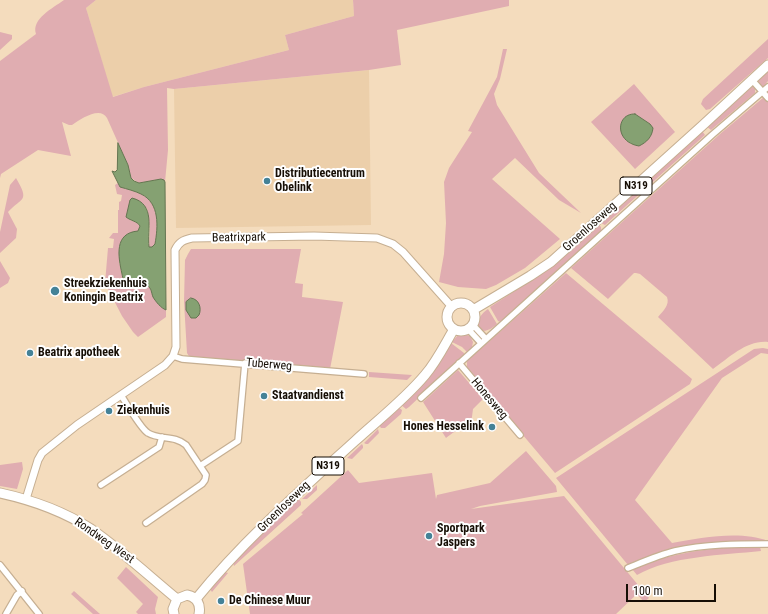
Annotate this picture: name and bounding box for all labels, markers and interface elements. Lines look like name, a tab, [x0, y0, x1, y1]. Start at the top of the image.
place label: Distributiecentrum Obelink	[275, 167, 365, 195]
marker: Distributiecentrum Obelink	[262, 176, 272, 186]
road number: N319	[620, 177, 652, 195]
street label: Groenloseweg	[560, 199, 620, 255]
street label: Beatrixpark	[212, 230, 266, 246]
place label: Streekziekenhuis Koningin Beatrix	[64, 277, 147, 305]
marker: Streekziekenhuis Koningin Beatrix	[49, 285, 61, 297]
place label: Beatrix apotheek	[38, 346, 119, 360]
marker: Beatrix apotheek	[25, 348, 35, 358]
street label: Tuberweg	[245, 356, 293, 374]
street label: Honesweg	[468, 375, 510, 423]
place label: Staatvandienst	[272, 389, 344, 403]
marker: Staatvandienst	[259, 391, 269, 401]
place label: Ziekenhuis	[117, 404, 170, 418]
marker: Ziekenhuis	[104, 406, 114, 416]
place label: Hones Hesselink	[403, 420, 484, 434]
marker: Hones Hesselink	[487, 422, 497, 432]
road number: N319	[312, 457, 344, 475]
street label: Groenloseweg	[255, 478, 313, 536]
street label: Rondweg West	[71, 515, 137, 567]
place label: Sportpark Jaspers	[437, 522, 485, 550]
marker: Sportpark Jaspers	[424, 531, 434, 541]
scale bar	[628, 576, 718, 602]
text: 100 m	[633, 584, 663, 598]
place label: De Chinese Muur	[229, 594, 311, 608]
marker: De Chinese Muur	[216, 596, 226, 606]

